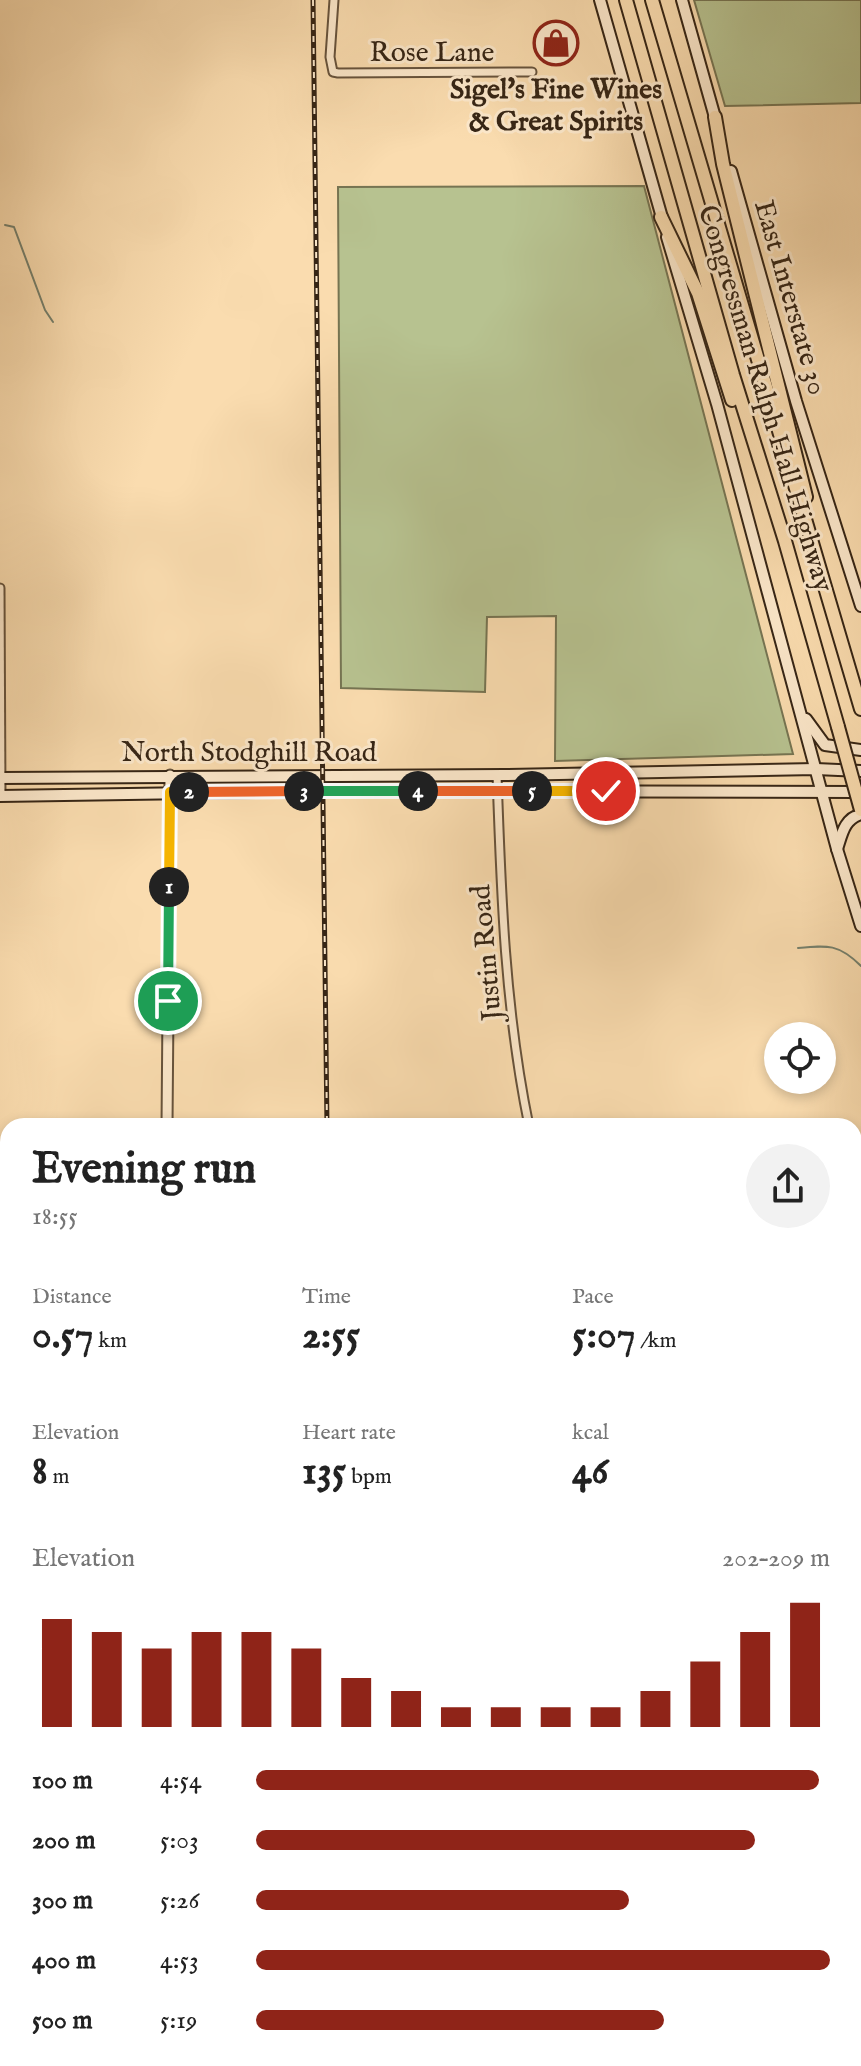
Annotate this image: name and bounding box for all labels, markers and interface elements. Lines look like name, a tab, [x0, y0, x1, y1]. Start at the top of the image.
shop icon: Sigel's Fine Wines & Great Spirits	[532, 19, 580, 67]
street label: Rose Lane	[370, 36, 495, 71]
place label: Sigel's Fine Wines & Great Spirits	[450, 73, 662, 140]
street label: East Interstate 30	[745, 196, 834, 399]
street label: Congressman Ralph Hall Highway	[689, 201, 840, 596]
street label: North Stodghill Road	[121, 736, 377, 771]
pin	[572, 757, 640, 825]
icon: check	[584, 769, 628, 813]
pin: 3	[284, 771, 324, 811]
pin: 4	[398, 771, 438, 811]
pin: 5	[512, 771, 552, 811]
pin: 2	[169, 772, 209, 812]
text: 3	[300, 777, 308, 805]
text: 4	[413, 777, 423, 805]
text: 5	[528, 777, 536, 805]
text: 2	[184, 778, 194, 806]
pin: 1	[149, 867, 189, 907]
text: 1	[165, 873, 173, 901]
street label: Justin Road	[464, 883, 511, 1025]
pin	[134, 967, 202, 1035]
icon: arrive	[146, 979, 190, 1023]
map controls	[764, 1022, 836, 1094]
button: locate	[764, 1022, 836, 1094]
text: Evening run	[32, 1142, 256, 1198]
button: share	[746, 1144, 830, 1228]
text: 18:55	[32, 1200, 78, 1233]
text: Distance	[32, 1283, 112, 1311]
text: Time	[302, 1283, 351, 1311]
text: Pace	[572, 1283, 614, 1311]
text: 0.57	[32, 1311, 93, 1362]
text: 2:55	[302, 1311, 360, 1362]
text: 5:07	[572, 1311, 635, 1362]
text: km	[93, 1327, 127, 1355]
text: /km	[635, 1327, 676, 1355]
text: Elevation	[32, 1419, 119, 1447]
text: Heart rate	[302, 1419, 396, 1447]
text: kcal	[572, 1419, 609, 1447]
text: 8	[32, 1447, 48, 1498]
text: 135	[302, 1447, 346, 1498]
text: 46	[572, 1447, 608, 1498]
text: m	[48, 1463, 69, 1491]
text: bpm	[346, 1463, 392, 1491]
text: Elevation	[32, 1542, 135, 1575]
text: 202–209 m	[722, 1542, 830, 1575]
text: 100 m	[32, 1764, 93, 1797]
text: 4:54	[160, 1764, 202, 1797]
text: 200 m	[32, 1824, 96, 1857]
text: 5:03	[160, 1824, 199, 1857]
text: 300 m	[32, 1884, 93, 1917]
text: 5:26	[160, 1884, 199, 1917]
text: 400 m	[32, 1944, 96, 1977]
text: 4:53	[160, 1944, 199, 1977]
text: 500 m	[32, 2004, 93, 2037]
text: 5:19	[160, 2004, 197, 2037]

